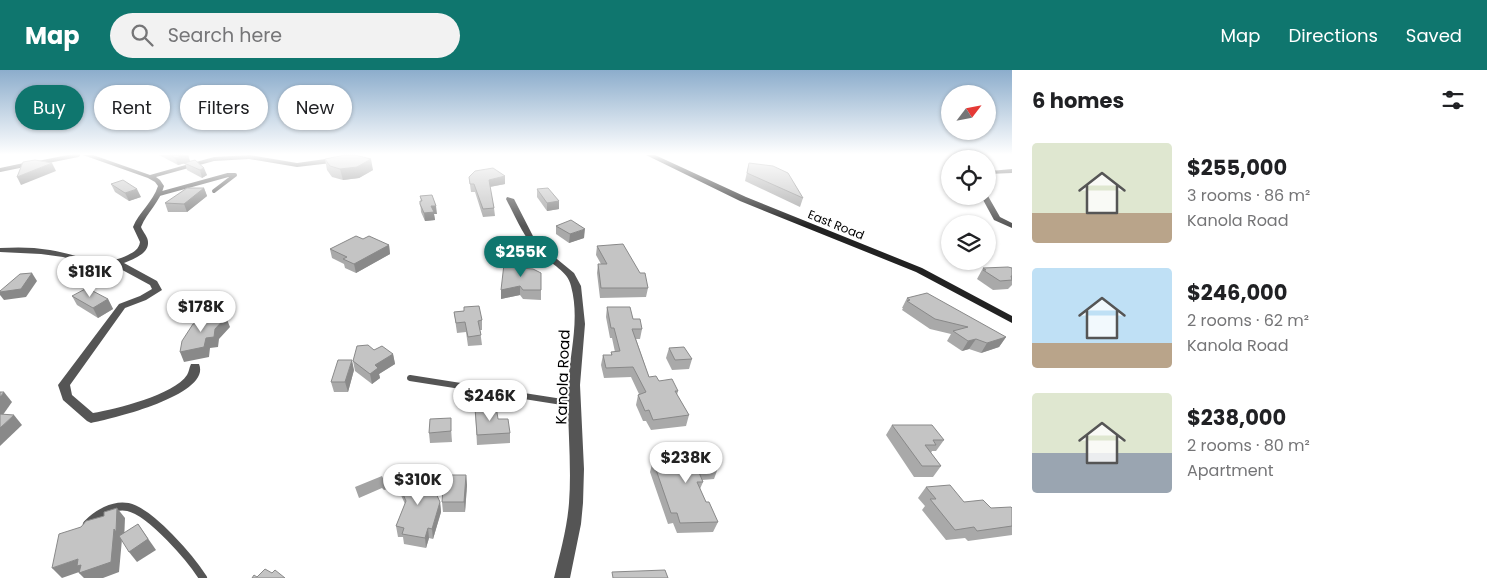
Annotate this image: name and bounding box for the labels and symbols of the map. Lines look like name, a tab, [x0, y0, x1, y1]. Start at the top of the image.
north arrow	[941, 85, 996, 140]
street label: East Road	[806, 206, 867, 244]
pin: $255K	[486, 236, 556, 278]
pin: $181K	[55, 256, 125, 298]
pin: $178K	[166, 290, 236, 333]
street label: Kanola Road	[550, 329, 575, 425]
pin: $246K	[455, 380, 525, 422]
pin: $238K	[651, 442, 721, 484]
pin: $310K	[383, 464, 453, 506]

